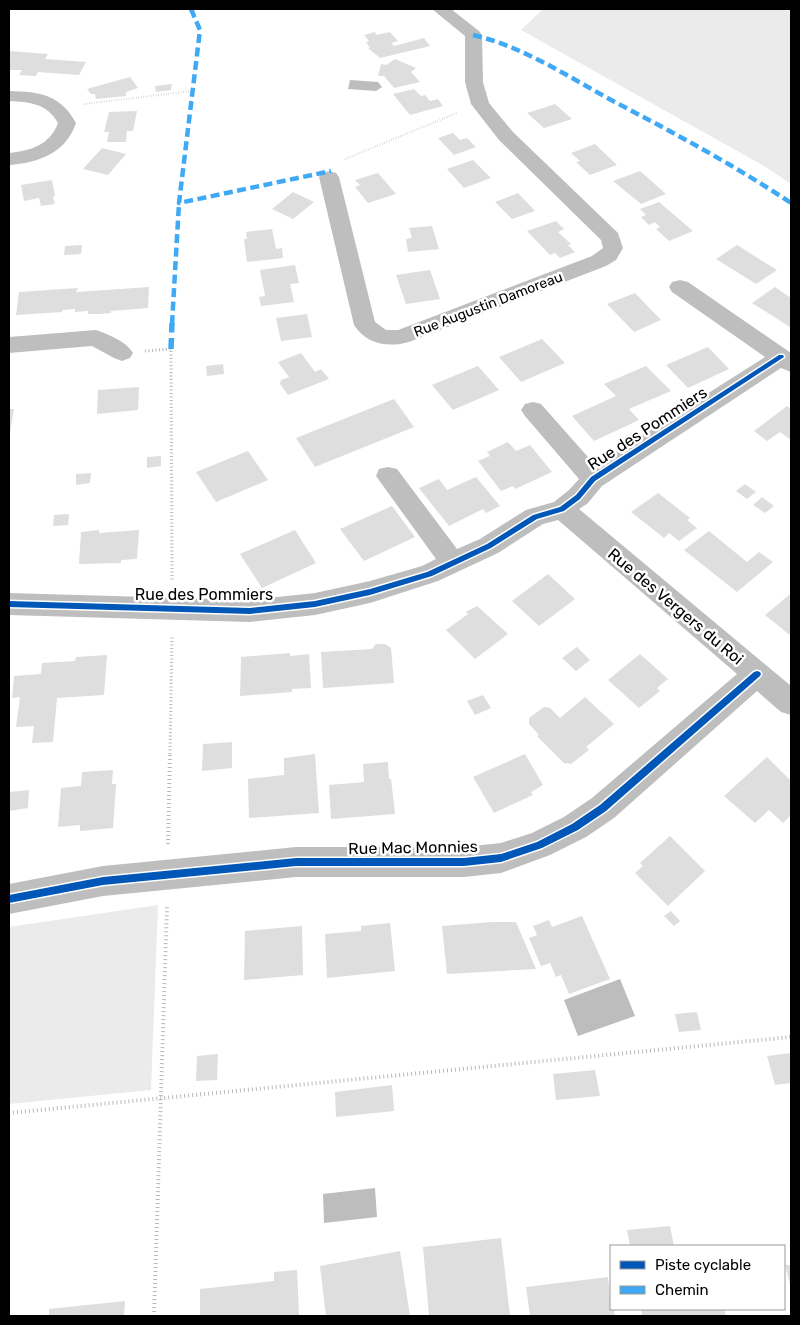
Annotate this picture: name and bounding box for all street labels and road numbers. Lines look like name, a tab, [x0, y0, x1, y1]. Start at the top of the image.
street label: Rue Augustin Damoreau	[411, 268, 565, 341]
street label: Rue des Pommiers	[584, 383, 710, 474]
street label: Rue des Vergers du Roi	[604, 544, 747, 669]
street label: Rue des Pommiers	[135, 585, 273, 604]
street label: Rue Mac Monnies	[348, 837, 478, 858]

